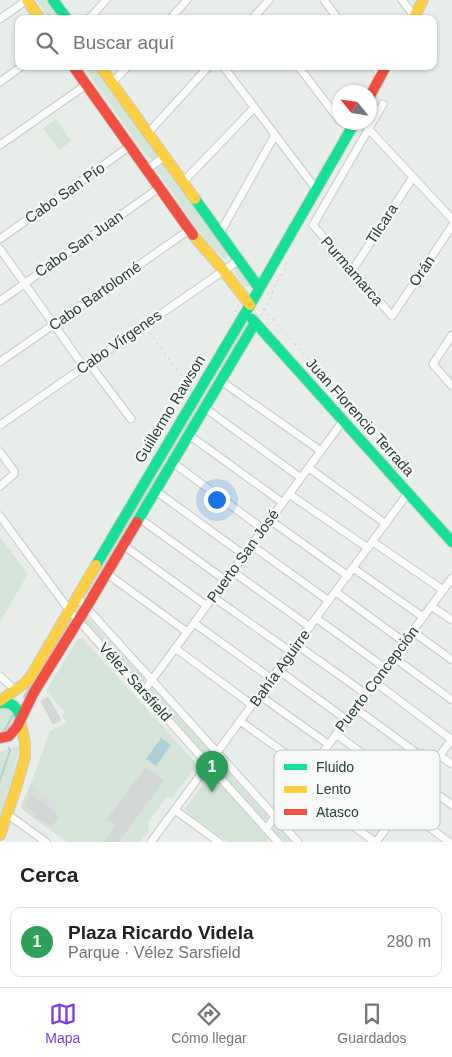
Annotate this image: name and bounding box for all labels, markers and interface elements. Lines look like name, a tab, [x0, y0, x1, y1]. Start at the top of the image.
search box	[15, 15, 437, 70]
icon: search	[33, 29, 61, 57]
text: Buscar aquí	[73, 32, 174, 53]
north arrow	[332, 85, 377, 130]
street label: Cabo San Pío	[22, 159, 108, 226]
street label: Tilcara	[362, 200, 401, 247]
street label: Cabo San Juan	[31, 207, 126, 280]
street label: Purmamarca	[318, 233, 387, 309]
street label: Orán	[405, 252, 438, 289]
street label: Cabo Bartolomé	[45, 258, 144, 334]
street label: Cabo Vírgenes	[73, 306, 165, 377]
street label: Guillermo Rawson	[131, 352, 208, 466]
street label: Juan Florencio Terrada	[303, 354, 418, 480]
your location	[204, 487, 230, 513]
street label: Puerto San José	[203, 506, 282, 606]
street label: Puerto Concepción	[331, 623, 422, 735]
street label: Bahía Aguirre	[246, 626, 313, 709]
street label: Vélez Sarsfield	[96, 639, 175, 725]
legend	[274, 750, 440, 830]
pin: 1	[196, 751, 228, 792]
text: Fluido	[316, 759, 354, 775]
text: Lento	[316, 781, 351, 797]
text: Atasco	[316, 804, 359, 820]
text: Cerca	[20, 863, 78, 886]
text: Plaza Ricardo Videla	[68, 922, 254, 943]
text: 1	[33, 933, 41, 950]
text: 280 m	[387, 933, 431, 950]
text: Parque · Vélez Sarsfield	[68, 944, 241, 961]
tab: Mapa	[45, 1000, 80, 1046]
tab: Cómo llegar	[171, 1000, 247, 1046]
tab: Guardados	[337, 1000, 407, 1046]

